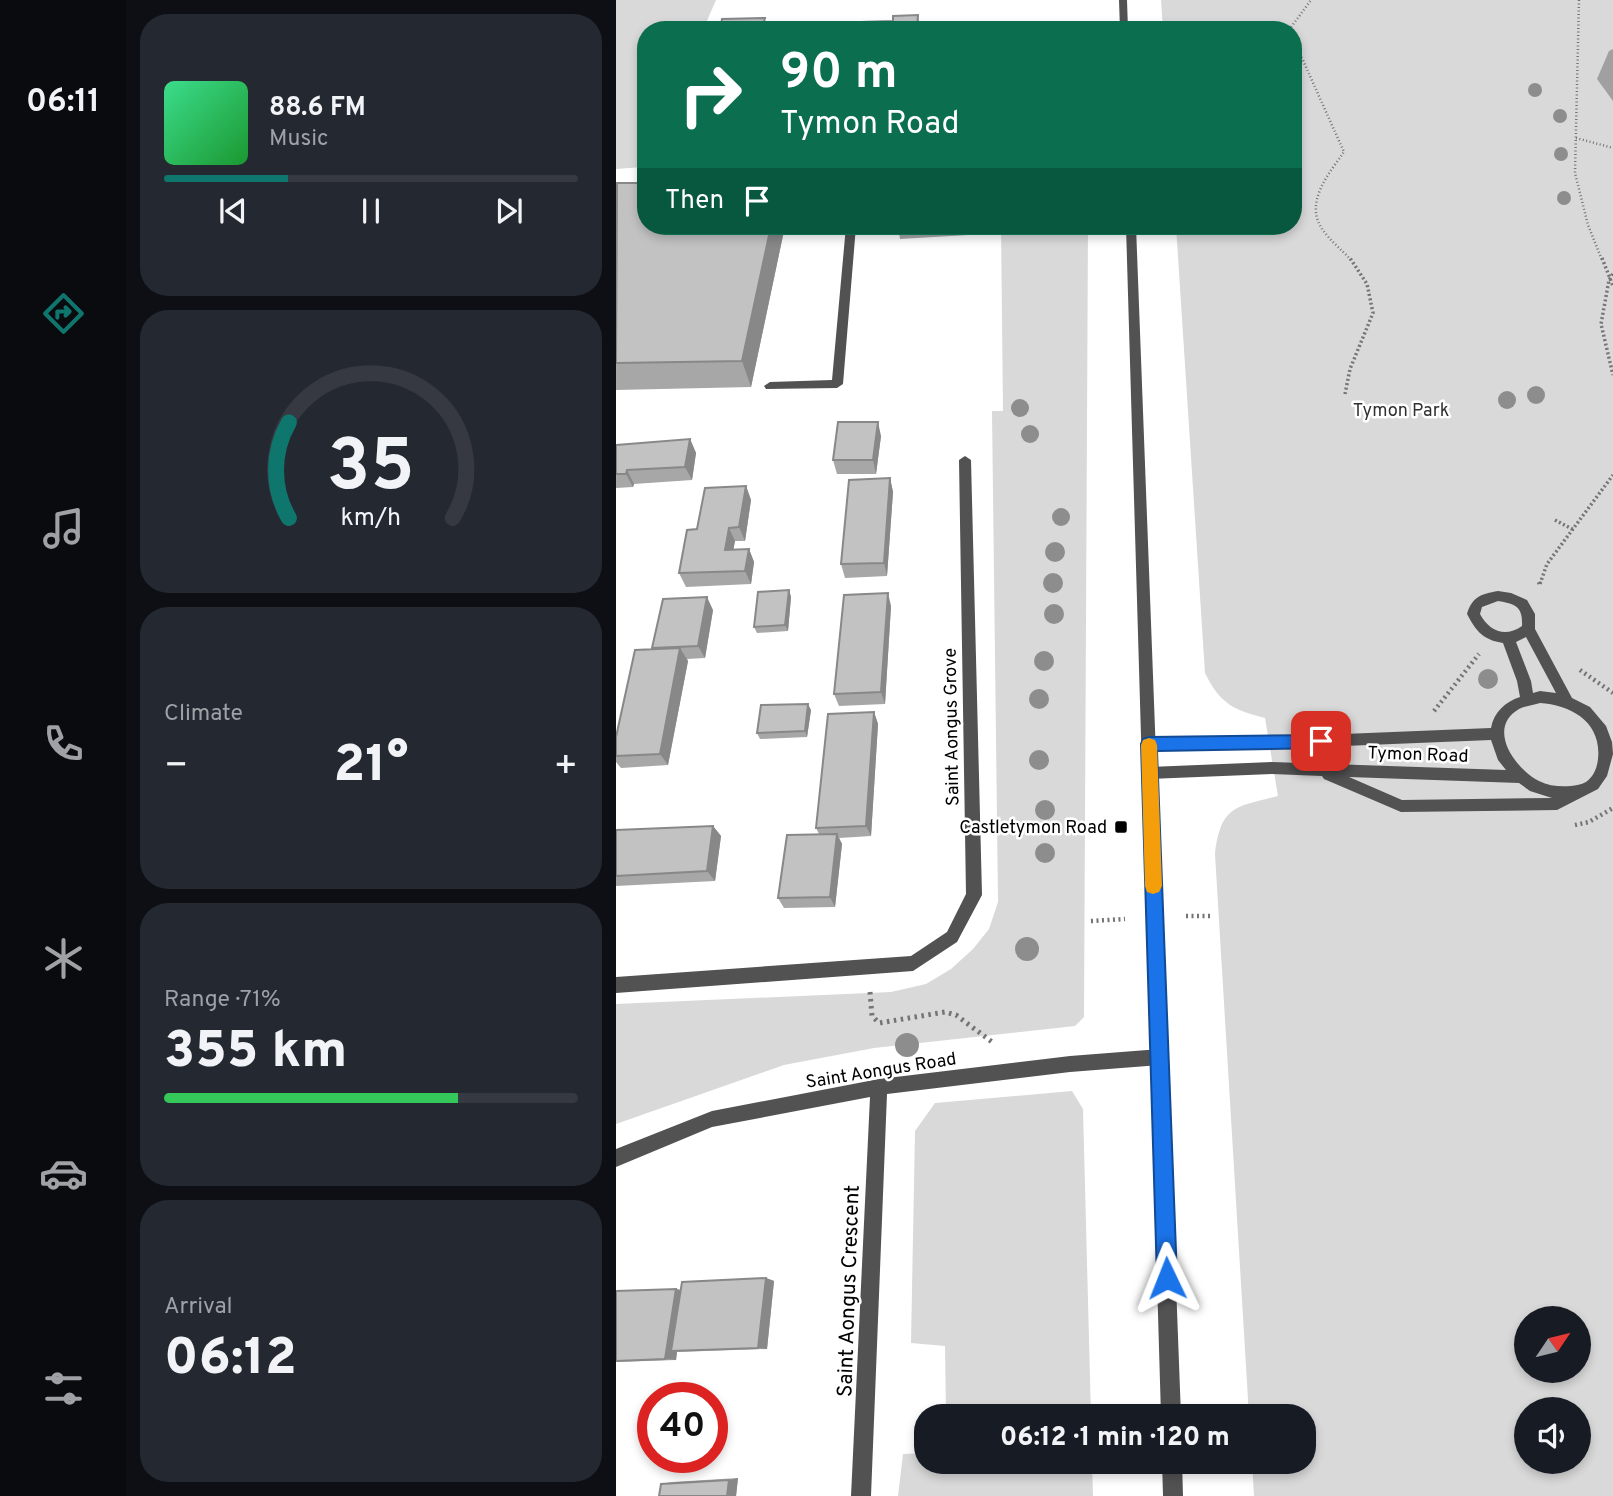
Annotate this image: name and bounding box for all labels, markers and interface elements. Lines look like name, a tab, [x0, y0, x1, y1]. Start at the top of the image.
text: 90 m	[780, 44, 898, 106]
icon: right	[665, 49, 756, 140]
text: 06:11	[26, 83, 100, 123]
text: 88.6 FM	[269, 92, 366, 125]
text: Tymon Road	[780, 105, 960, 145]
text: Music	[269, 125, 329, 154]
icon: arrive	[738, 182, 776, 220]
text: Then	[665, 185, 724, 218]
icon: previous	[214, 192, 252, 230]
icon: pause	[352, 192, 390, 230]
icon: next	[490, 192, 528, 230]
icon: directions	[39, 289, 88, 338]
park label: Tymon Park	[1353, 400, 1449, 423]
text: 35	[327, 424, 415, 516]
text: km/h	[341, 502, 401, 534]
icon: music	[39, 504, 88, 553]
street label: Saint Aongus Grove	[940, 648, 965, 806]
text: Climate	[164, 700, 243, 729]
pin	[1291, 711, 1351, 771]
icon: phone	[39, 719, 88, 768]
icon: arrive	[1302, 722, 1340, 760]
text: 21°	[334, 734, 408, 800]
street label: Tymon Road	[1367, 742, 1469, 769]
text: −	[164, 743, 189, 792]
text: +	[553, 743, 578, 792]
place label: Castletymon Road	[959, 817, 1107, 840]
marker: Castletymon Road	[1113, 819, 1129, 835]
icon: climate	[39, 934, 88, 983]
text: Range · 71%	[164, 986, 281, 1015]
text: 355 km	[164, 1020, 347, 1086]
street label: Saint Aongus Road	[804, 1048, 958, 1095]
icon: car	[39, 1149, 88, 1198]
street label: Saint Aongus Crescent	[832, 1184, 867, 1398]
position arrow	[1130, 1241, 1204, 1315]
text: Arrival	[164, 1293, 233, 1322]
north arrow	[1514, 1306, 1591, 1382]
map controls	[1514, 1306, 1591, 1474]
text: 06:12	[164, 1327, 297, 1393]
icon: filters	[39, 1364, 88, 1413]
speed limit sign: 40	[637, 1382, 728, 1473]
button: sound	[1514, 1397, 1591, 1474]
text: 06:12 · 1 min · 120 m	[1000, 1422, 1230, 1455]

